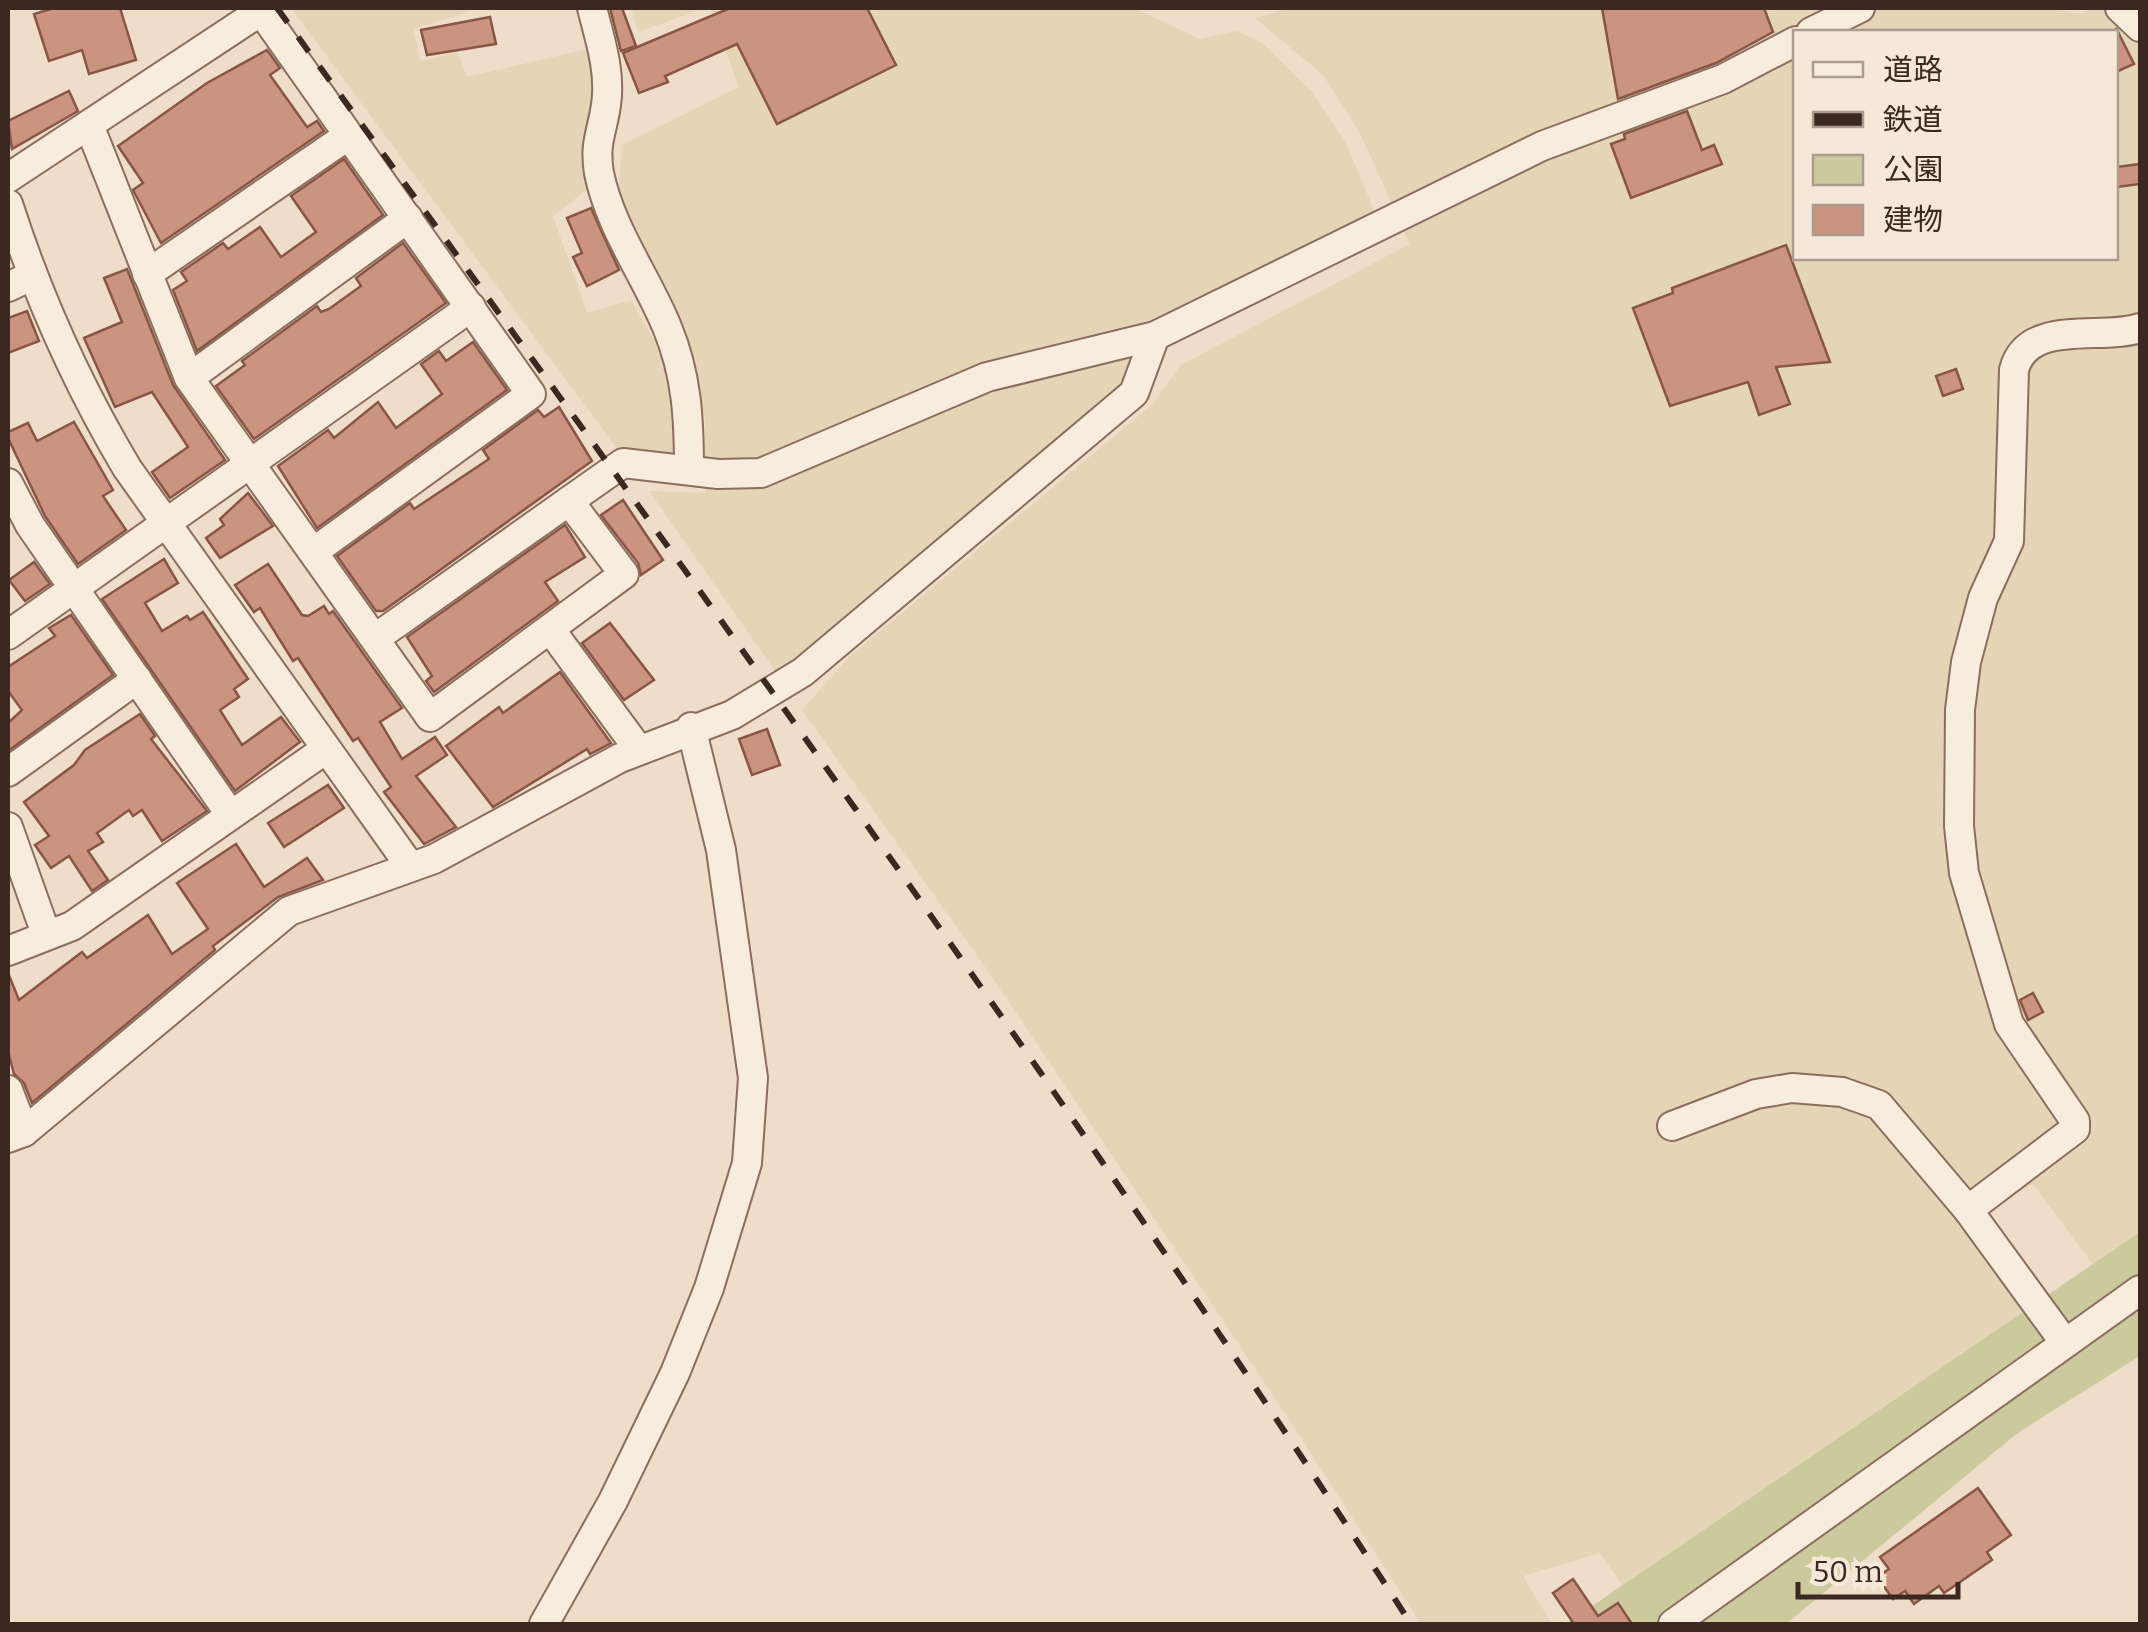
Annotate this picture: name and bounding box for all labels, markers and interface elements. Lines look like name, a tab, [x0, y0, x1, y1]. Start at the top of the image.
legend	[1793, 30, 2118, 260]
text: 道路	[1883, 52, 1943, 88]
text: 鉄道	[1883, 102, 1943, 138]
text: 公園	[1883, 152, 1943, 188]
text: 建物	[1883, 202, 1943, 238]
scale bar	[1798, 1537, 1958, 1599]
text: 50 m	[1813, 1554, 1883, 1590]

